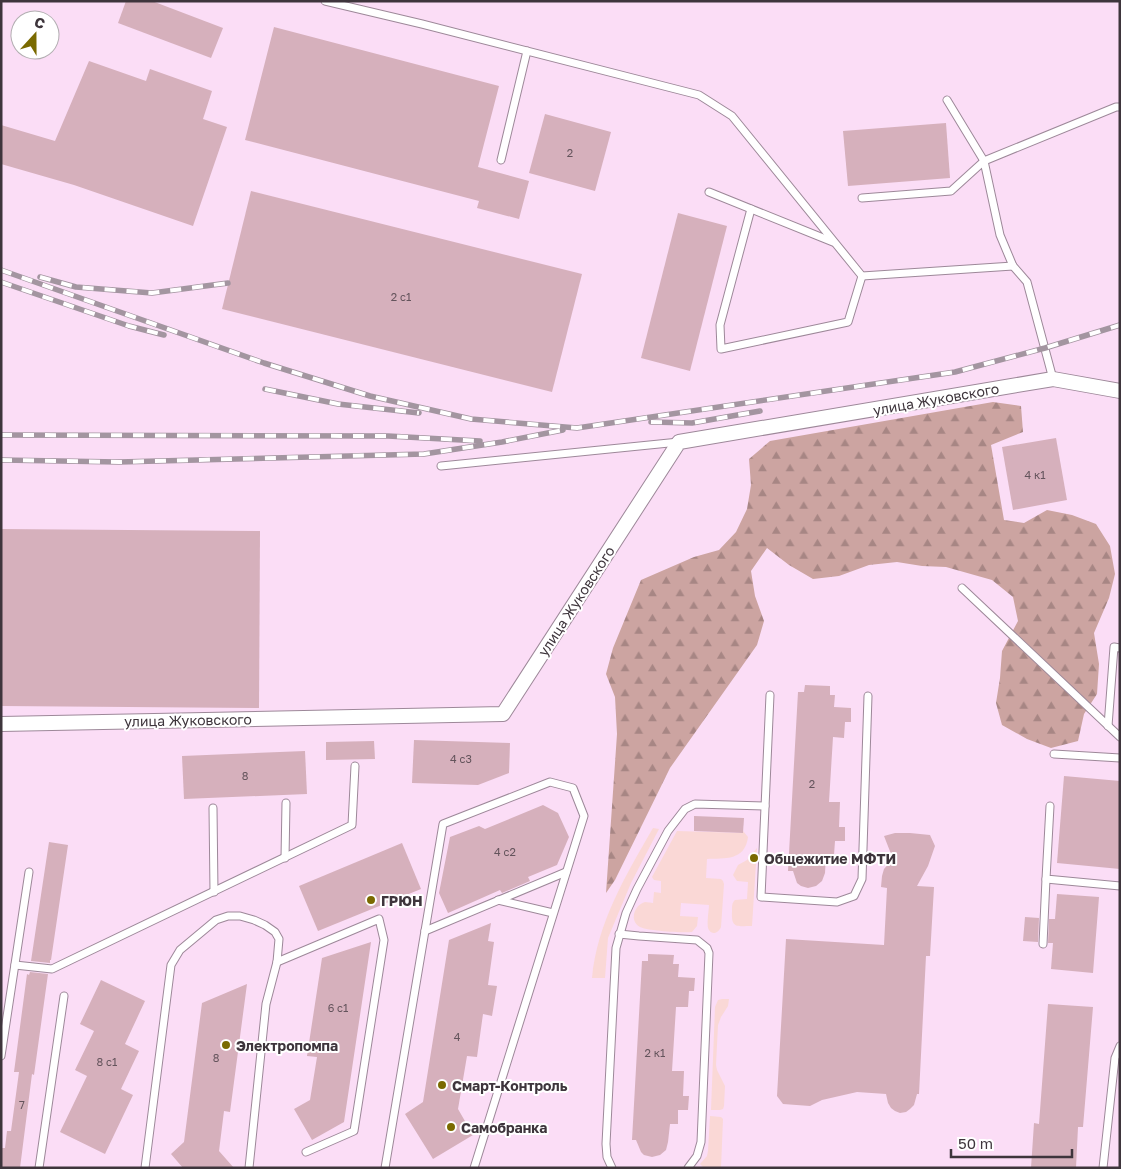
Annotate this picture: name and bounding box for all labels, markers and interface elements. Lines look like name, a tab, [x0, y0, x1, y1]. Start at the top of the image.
north arrow	[10, 10, 60, 60]
text: С	[32, 13, 48, 32]
house number: 2	[567, 146, 573, 159]
house number: 2 с1	[391, 290, 411, 303]
street label: улица Жуковского	[872, 380, 1000, 418]
house number: 4 к1	[1024, 468, 1046, 481]
street label: улица Жуковского	[534, 543, 618, 659]
street label: улица Жуковского	[124, 710, 252, 730]
house number: 4 с3	[450, 752, 472, 765]
house number: 8	[242, 769, 249, 782]
house number: 2	[809, 777, 815, 790]
house number: 4 с2	[494, 845, 516, 858]
place label: Общежитие МФТИ	[764, 850, 896, 867]
marker: Общежитие МФТИ	[748, 852, 760, 864]
place label: ГРЮН	[381, 892, 423, 909]
marker: ГРЮН	[365, 894, 377, 906]
house number: 6 с1	[328, 1001, 348, 1014]
house number: 4	[454, 1030, 461, 1043]
place label: Электропомпа	[236, 1037, 338, 1054]
marker: Электропомпа	[220, 1039, 232, 1051]
house number: 2 к1	[645, 1046, 665, 1059]
house number: 8	[213, 1051, 220, 1064]
house number: 8 с1	[97, 1055, 117, 1068]
place label: Смарт-Контроль	[452, 1077, 568, 1094]
marker: Смарт-Контроль	[436, 1079, 448, 1091]
house number: 7	[19, 1098, 25, 1111]
place label: Самобранка	[461, 1119, 547, 1136]
marker: Самобранка	[445, 1121, 457, 1133]
scale bar	[951, 1126, 1072, 1158]
text: 50 m	[958, 1134, 993, 1152]

